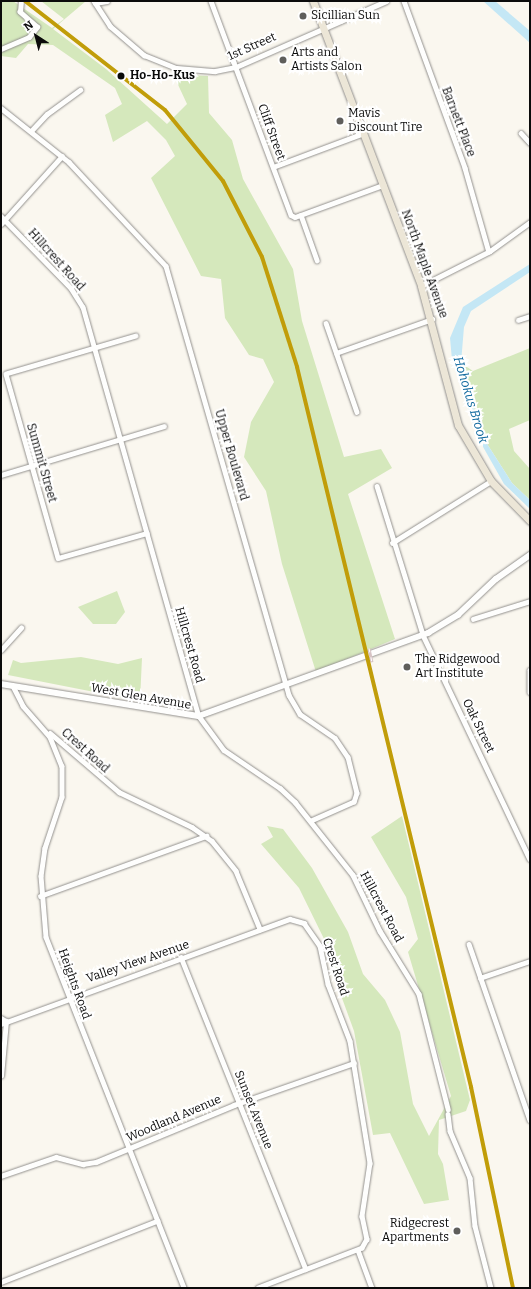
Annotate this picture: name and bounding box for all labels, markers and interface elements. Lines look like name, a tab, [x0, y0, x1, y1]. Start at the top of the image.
place label: Sicillian Sun	[311, 9, 380, 23]
marker: Sicillian Sun	[298, 11, 308, 21]
north arrow	[16, 16, 56, 56]
text: N	[21, 18, 36, 34]
street label: 1st Street	[226, 30, 278, 64]
place label: Arts and Artists Salon	[291, 46, 362, 74]
marker: Arts and Artists Salon	[278, 55, 288, 65]
place label: Ho-Ho-Kus	[130, 69, 195, 83]
marker: Ho-Ho-Kus	[115, 70, 127, 82]
street label: Barnett Place	[438, 85, 478, 159]
street label: Cliff Street	[254, 102, 288, 162]
place label: Mavis Discount Tire	[348, 107, 422, 135]
marker: Mavis Discount Tire	[335, 116, 345, 126]
street label: North Maple Avenue	[398, 208, 450, 320]
street label: Hillcrest Road	[24, 226, 88, 294]
water label: Hohokus Brook	[449, 355, 491, 445]
street label: Upper Boulevard	[211, 408, 251, 502]
street label: Summit Street	[23, 422, 59, 504]
street label: Hillcrest Road	[171, 605, 207, 685]
place label: The Ridgewood Art Institute	[415, 653, 500, 681]
marker: The Ridgewood Art Institute	[402, 662, 412, 672]
street label: West Glen Avenue	[90, 681, 192, 713]
street label: Oak Street	[459, 697, 497, 755]
street label: Crest Road	[58, 726, 112, 776]
street label: Hillcrest Road	[356, 869, 406, 945]
street label: Crest Road	[319, 936, 351, 998]
street label: Valley View Avenue	[85, 938, 191, 986]
street label: Heights Road	[55, 947, 93, 1021]
street label: Sunset Avenue	[231, 1069, 275, 1151]
street label: Woodland Avenue	[124, 1093, 224, 1145]
place label: Ridgecrest Apartments	[382, 1217, 449, 1245]
marker: Ridgecrest Apartments	[452, 1226, 462, 1236]

